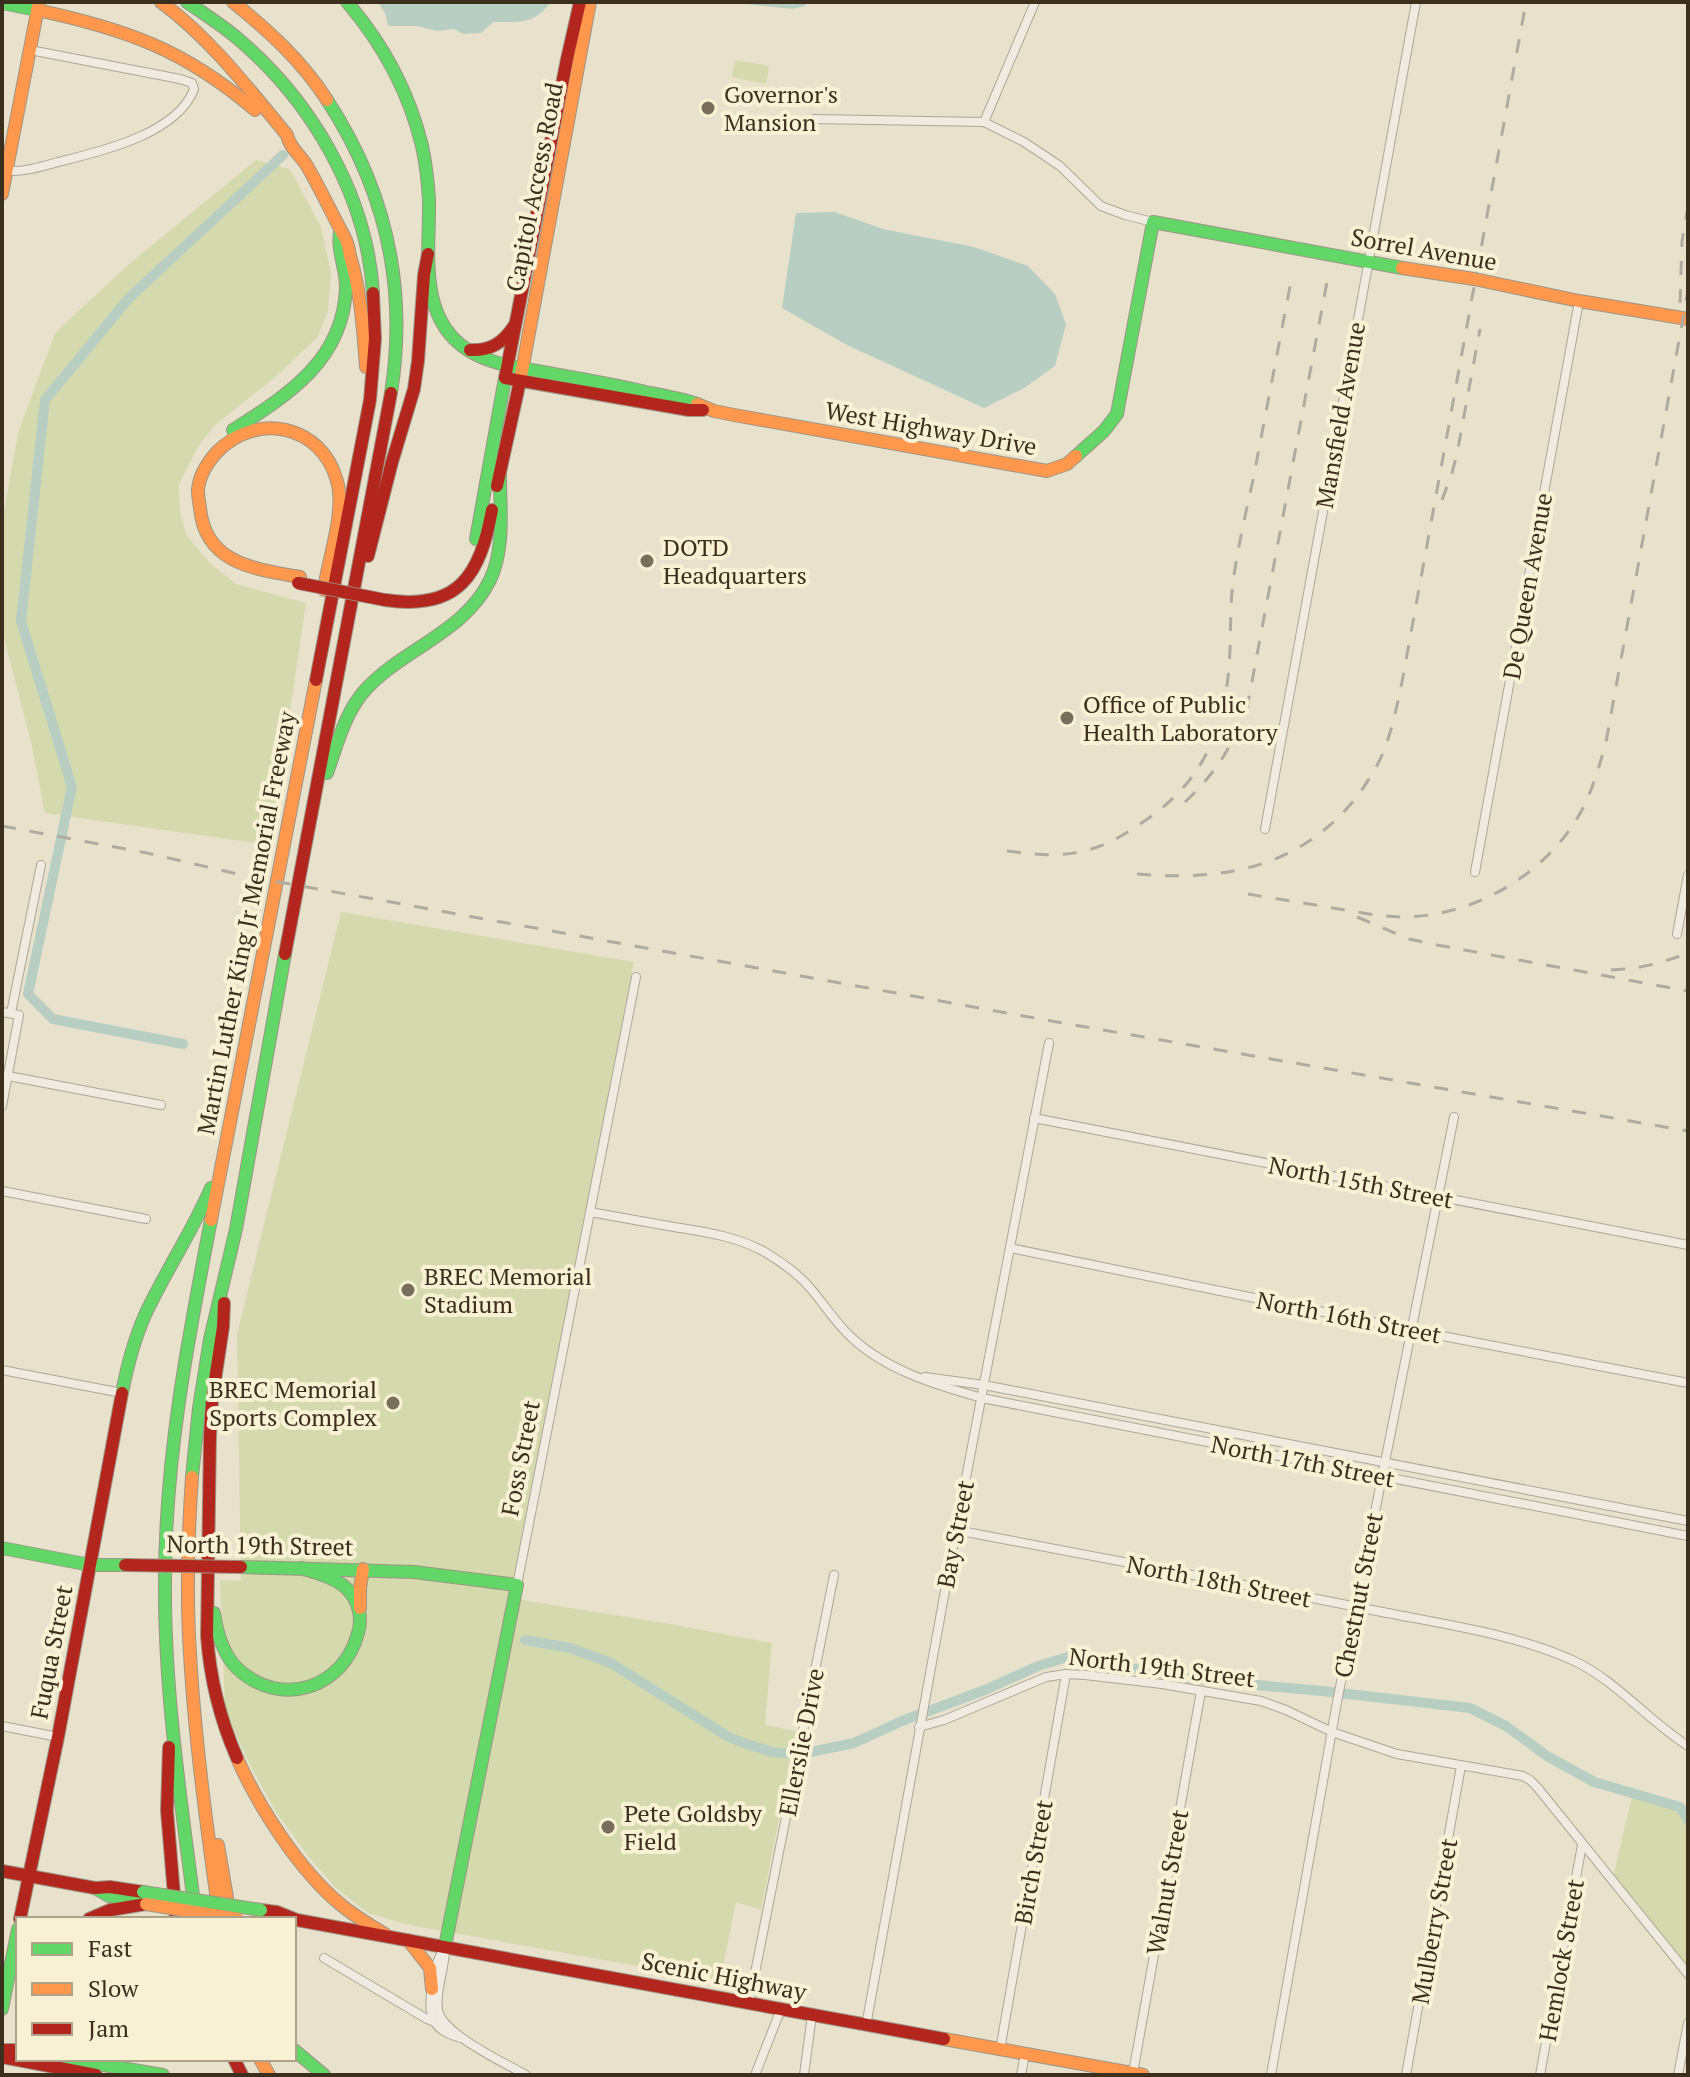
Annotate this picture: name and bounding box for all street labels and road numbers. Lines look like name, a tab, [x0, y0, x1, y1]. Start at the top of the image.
street label: Capitol Access Road	[498, 80, 570, 294]
street label: Sorrel Avenue	[1348, 220, 1500, 278]
street label: Mansfield Avenue	[1308, 319, 1372, 511]
street label: West Highway Drive	[823, 394, 1039, 462]
street label: De Queen Avenue	[1495, 490, 1559, 682]
street label: Martin Luther King Jr Memorial Freeway	[189, 708, 303, 1137]
street label: North 15th Street	[1266, 1148, 1456, 1216]
street label: North 16th Street	[1254, 1283, 1444, 1351]
street label: Foss Street	[493, 1397, 547, 1518]
street label: North 17th Street	[1209, 1428, 1398, 1494]
street label: Bay Street	[929, 1477, 981, 1590]
street label: Chestnut Street	[1326, 1510, 1390, 1680]
street label: North 19th Street	[166, 1527, 354, 1563]
street label: North 18th Street	[1124, 1547, 1314, 1615]
street label: Fuqua Street	[22, 1582, 80, 1722]
street label: North 19th Street	[1067, 1640, 1257, 1694]
street label: Ellerslie Drive	[771, 1665, 831, 1819]
street label: Birch Street	[1006, 1797, 1060, 1927]
street label: Walnut Street	[1138, 1807, 1196, 1957]
street label: Mulberry Street	[1404, 1836, 1464, 2006]
street label: Hemlock Street	[1531, 1876, 1591, 2044]
street label: Scenic Highway	[639, 1944, 810, 2008]

